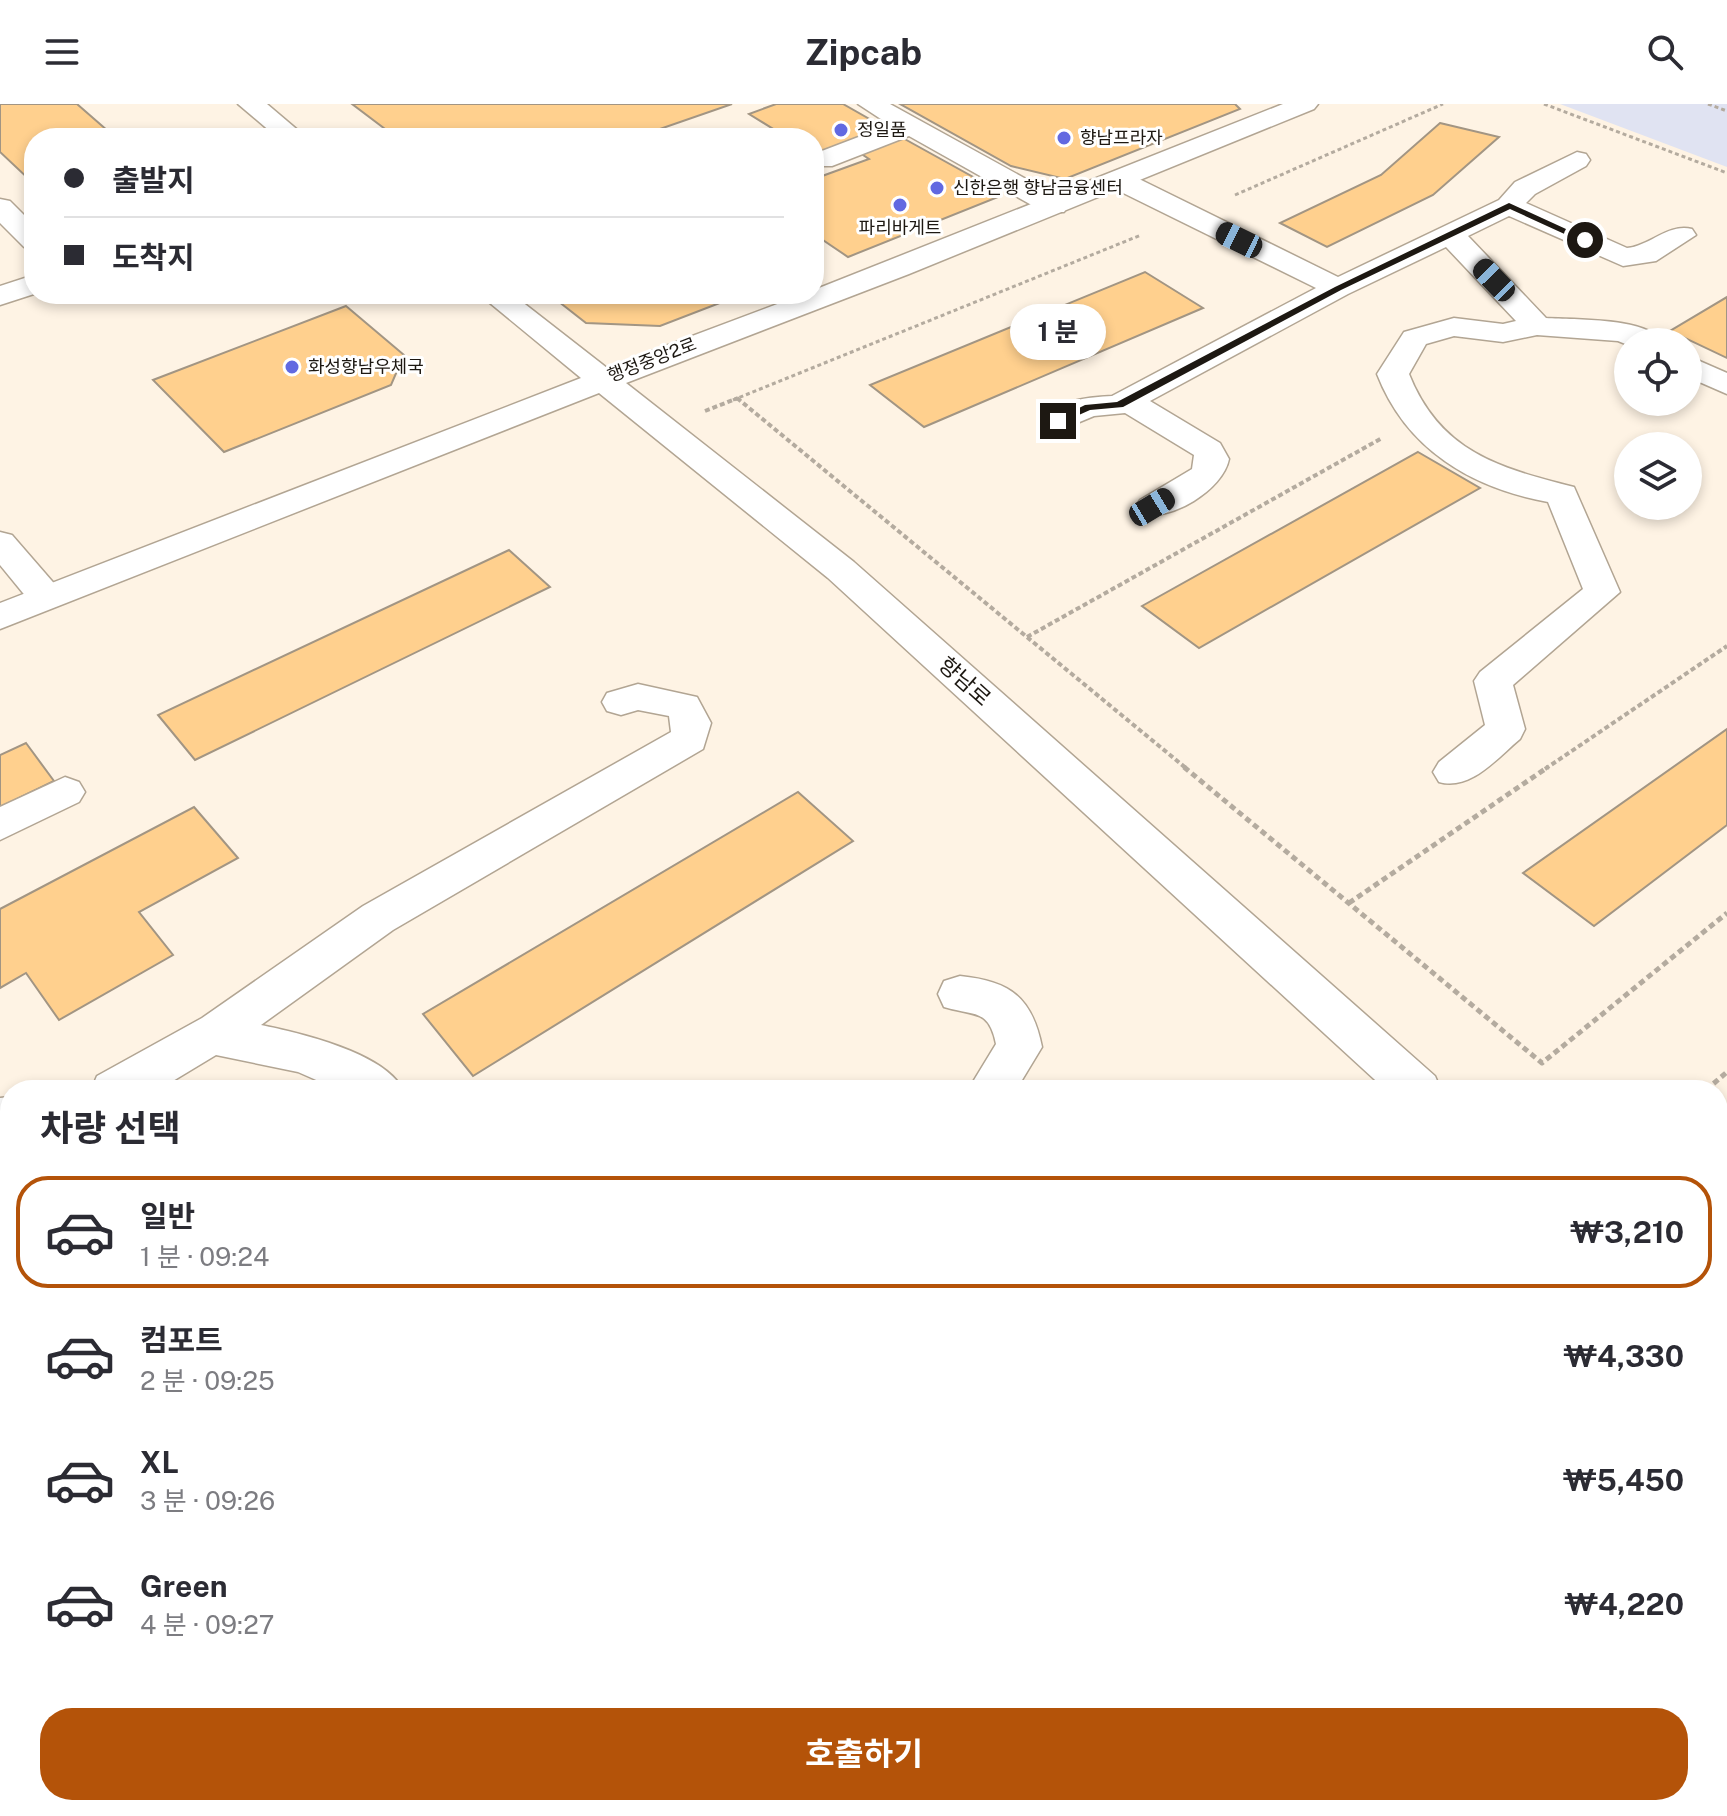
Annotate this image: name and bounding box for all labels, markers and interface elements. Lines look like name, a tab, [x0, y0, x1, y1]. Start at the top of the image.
icon: menu	[40, 30, 84, 74]
icon: search	[1643, 30, 1687, 74]
text: Zipcab	[805, 31, 922, 73]
place label: 정일품	[857, 119, 907, 140]
marker: 정일품	[832, 121, 850, 139]
place label: 향남프라자	[1080, 127, 1163, 148]
marker: 향남프라자	[1055, 129, 1073, 147]
text: 출발지	[112, 162, 195, 198]
place label: 신한은행 향남금융센터	[953, 177, 1123, 198]
marker: 신한은행 향남금융센터	[928, 179, 946, 197]
marker: 파리바게트	[891, 196, 909, 214]
place label: 파리바게트	[859, 217, 941, 238]
car	[1212, 219, 1266, 261]
route start	[1567, 222, 1603, 258]
text: 도착지	[112, 239, 195, 275]
car	[1469, 254, 1519, 306]
callout: 1 분	[1010, 305, 1106, 361]
text: 1 분	[1038, 316, 1078, 347]
map controls	[1614, 328, 1702, 520]
button: locate	[1614, 328, 1702, 416]
street label: 행정중앙2로	[604, 333, 699, 386]
place label: 화성향남우체국	[308, 356, 424, 377]
marker: 화성향남우체국	[283, 358, 301, 376]
route end	[1040, 403, 1076, 439]
button: layers	[1614, 432, 1702, 520]
car	[1125, 484, 1179, 530]
street label: 향남로	[934, 651, 996, 711]
text: 차량 선택	[40, 1107, 181, 1149]
icon: car	[44, 1196, 116, 1268]
text: 일반	[140, 1198, 195, 1234]
text: ₩3,210	[1570, 1214, 1684, 1250]
text: 1 분 · 09:24	[140, 1241, 269, 1272]
icon: car	[44, 1320, 116, 1392]
text: 컴포트	[140, 1322, 223, 1358]
text: ₩4,330	[1563, 1338, 1684, 1374]
text: 2 분 · 09:25	[140, 1365, 275, 1396]
icon: car	[44, 1444, 116, 1516]
text: XL	[140, 1444, 179, 1480]
text: ₩5,450	[1563, 1462, 1684, 1498]
text: 3 분 · 09:26	[140, 1485, 275, 1516]
icon: car	[44, 1568, 116, 1640]
text: Green	[140, 1568, 227, 1604]
text: ₩4,220	[1564, 1586, 1684, 1622]
text: 4 분 · 09:27	[140, 1609, 274, 1640]
button: 호출하기	[40, 1708, 1688, 1800]

